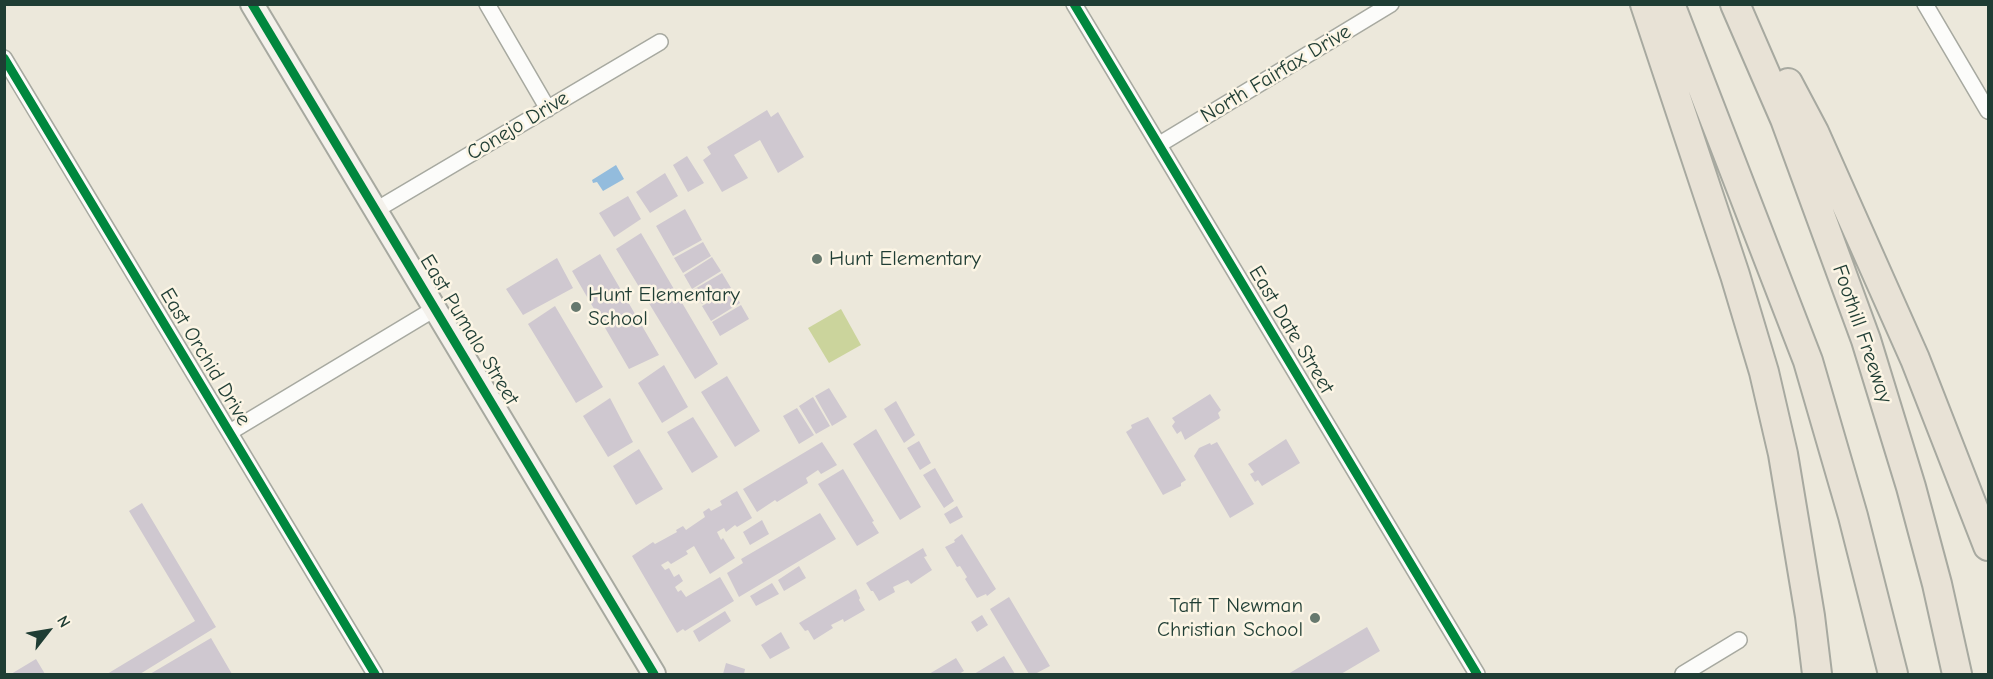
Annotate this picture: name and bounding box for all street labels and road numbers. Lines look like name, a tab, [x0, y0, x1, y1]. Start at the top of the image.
street label: North Fairfax Drive	[1196, 19, 1356, 129]
street label: Conejo Drive	[462, 86, 574, 166]
street label: East Pumalo Street	[414, 250, 524, 410]
street label: East Date Street	[1243, 261, 1339, 399]
street label: Foothill Freeway	[1827, 261, 1897, 407]
street label: East Orchid Drive	[154, 284, 256, 430]

